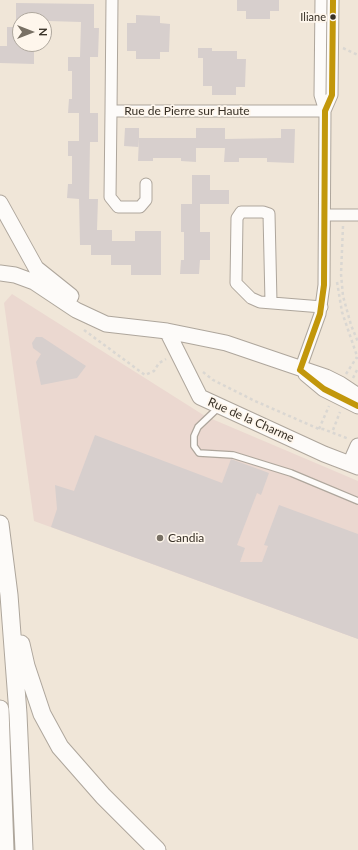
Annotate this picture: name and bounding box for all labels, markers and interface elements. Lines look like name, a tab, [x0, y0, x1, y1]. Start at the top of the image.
place label: Iliane	[300, 10, 326, 24]
north arrow	[12, 12, 52, 52]
marker: Iliane	[328, 12, 338, 22]
text: N	[37, 28, 50, 36]
street label: Rue de Pierre sur Haute	[124, 104, 250, 118]
street label: Rue de la Charme	[206, 395, 296, 445]
place label: Candia	[168, 531, 204, 545]
marker: Candia	[155, 533, 165, 543]

